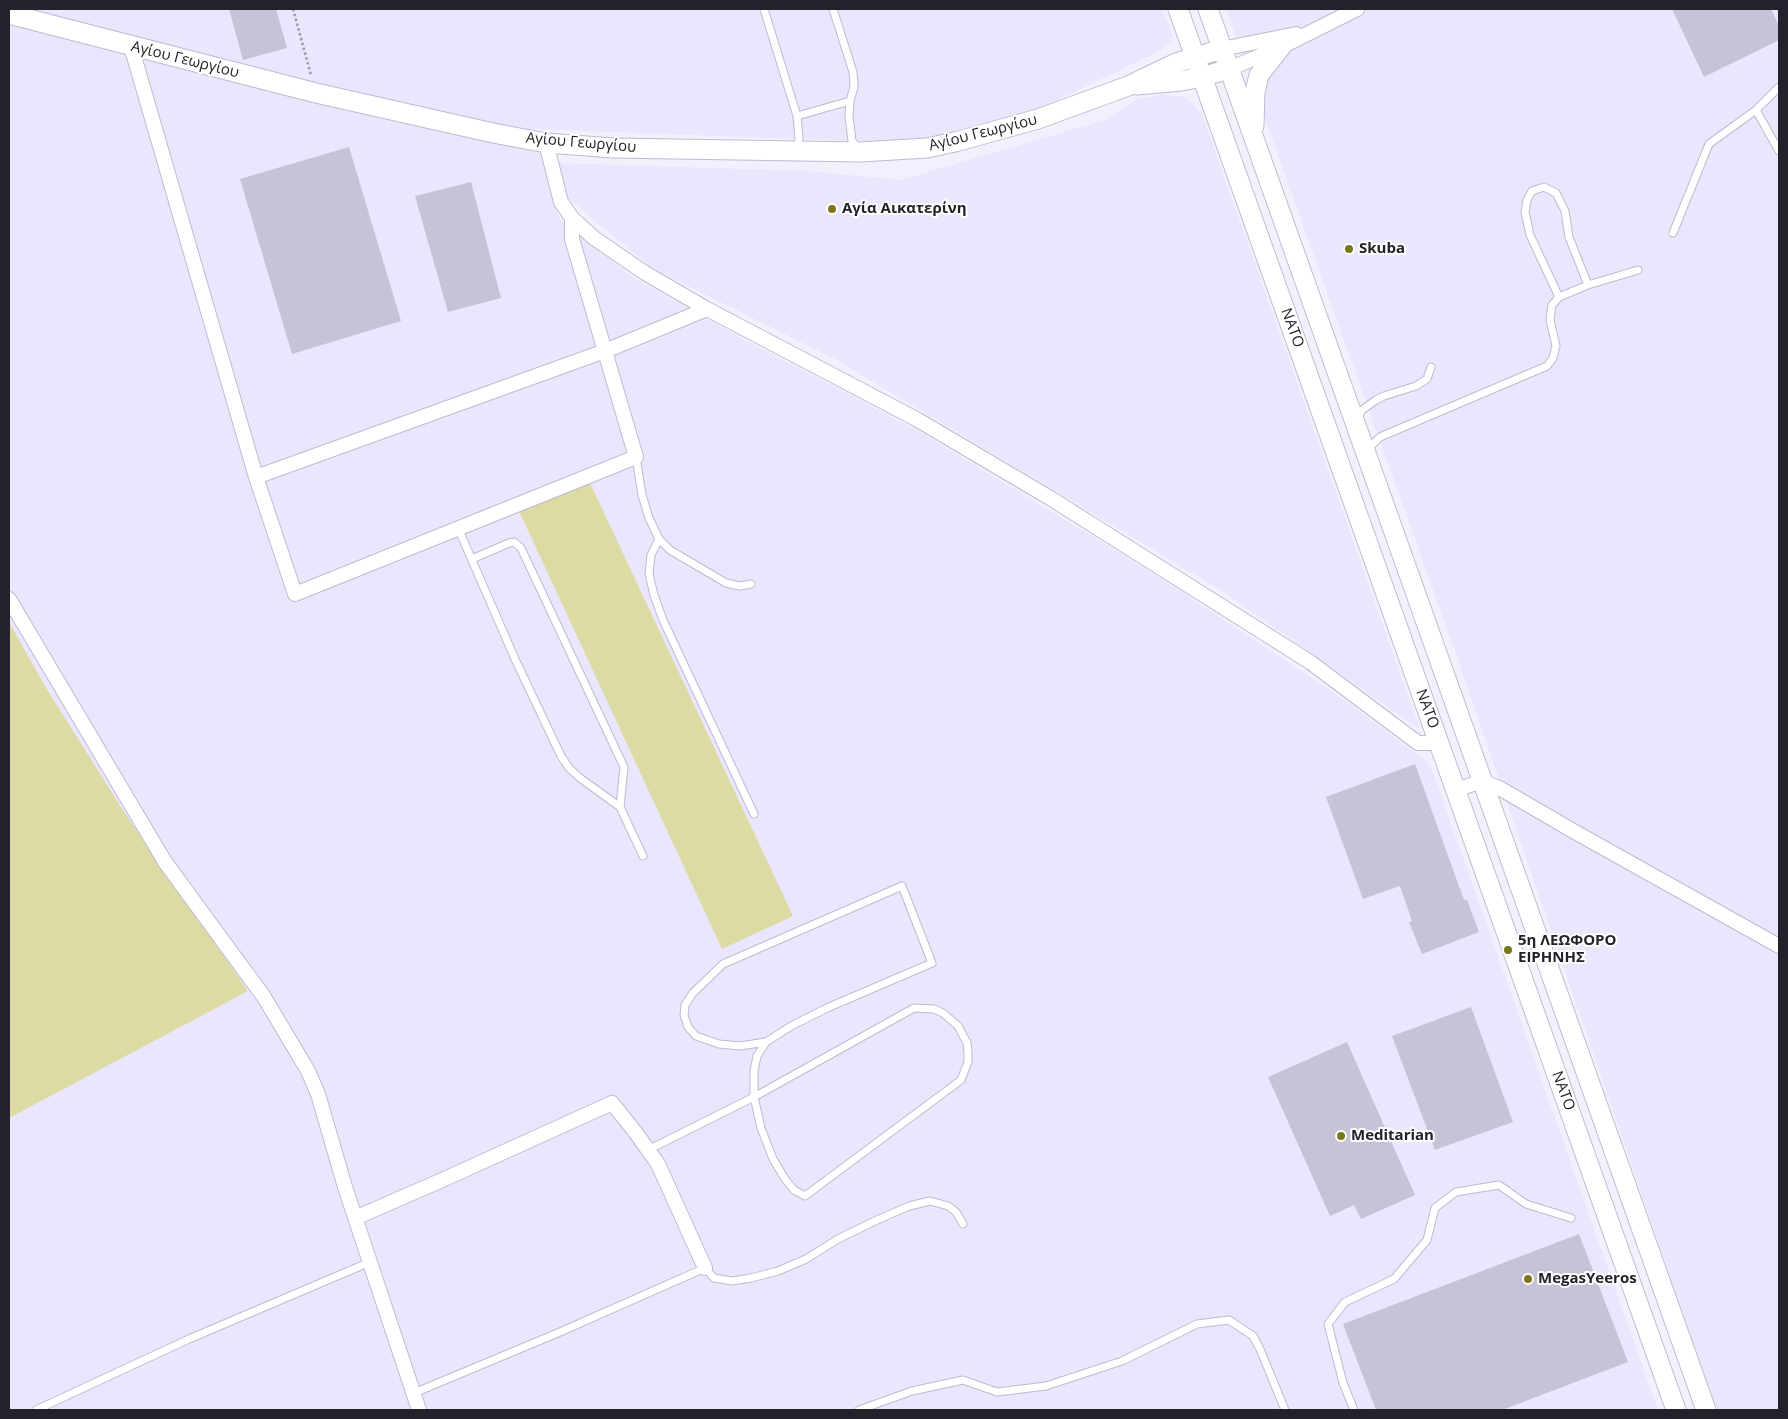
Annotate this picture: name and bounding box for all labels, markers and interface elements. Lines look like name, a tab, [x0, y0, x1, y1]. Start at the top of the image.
street label: Αγίου Γεωργίου	[129, 38, 241, 82]
street label: Αγίου Γεωργίου	[927, 111, 1039, 155]
street label: Αγίου Γεωργίου	[525, 129, 637, 157]
place label: Αγία Αικατερίνη	[842, 200, 967, 218]
marker: Αγία Αικατερίνη	[826, 203, 838, 215]
place label: Skuba	[1359, 240, 1405, 258]
marker: Skuba	[1343, 243, 1355, 255]
street label: ΝΑΤΟ	[1277, 306, 1307, 350]
street label: ΝΑΤΟ	[1412, 687, 1442, 731]
place label: 5η ΛΕΩΦΟΡΟ ΕΙΡΗΝΗΣ	[1518, 932, 1616, 967]
marker: 5η ΛΕΩΦΟΡΟ ΕΙΡΗΝΗΣ	[1502, 944, 1514, 956]
street label: ΝΑΤΟ	[1548, 1069, 1578, 1113]
place label: Meditarian	[1351, 1127, 1434, 1145]
marker: Meditarian	[1335, 1130, 1347, 1142]
place label: MegasYeeros	[1538, 1270, 1637, 1288]
marker: MegasYeeros	[1522, 1273, 1534, 1285]

